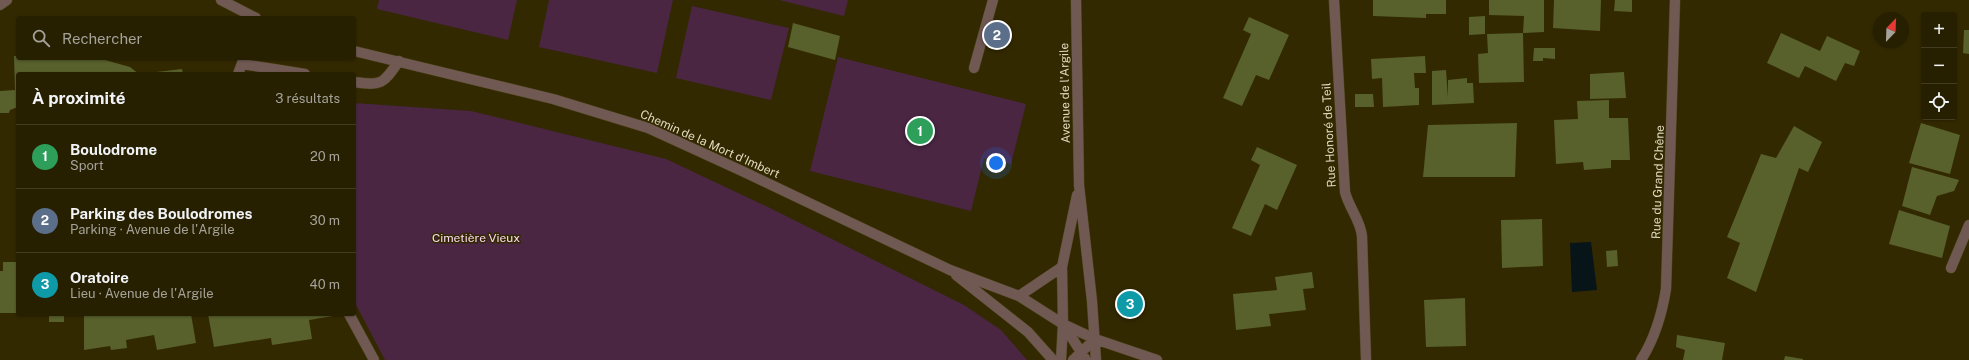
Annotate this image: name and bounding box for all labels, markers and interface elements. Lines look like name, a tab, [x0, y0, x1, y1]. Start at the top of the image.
north arrow	[1873, 12, 1909, 48]
map controls	[1921, 12, 1957, 120]
button: +	[1921, 12, 1957, 48]
search box	[16, 16, 356, 60]
pin: 2	[984, 20, 1010, 50]
icon: search	[30, 27, 52, 49]
text: Rechercher	[62, 30, 142, 47]
street label: Avenue de l'Argile	[1057, 42, 1073, 143]
button: −	[1921, 48, 1957, 84]
street label: Rue Honoré de Teil	[1319, 82, 1339, 188]
button: locate	[1921, 84, 1957, 120]
text: À proximité	[32, 88, 126, 108]
text: 3 résultats	[275, 91, 340, 106]
street label: Chemin de la Mort d'Imbert	[638, 107, 782, 181]
pin: 1	[907, 116, 933, 146]
street label: Rue du Grand Chêne	[1649, 125, 1667, 239]
text: Boulodrome	[70, 141, 157, 158]
text: 1	[42, 149, 48, 164]
text: 20 m	[310, 149, 340, 164]
your location	[986, 153, 1006, 173]
text: Sport	[70, 158, 104, 173]
text: Parking des Boulodromes	[70, 205, 253, 222]
text: 2	[41, 213, 49, 228]
text: 30 m	[310, 213, 340, 228]
text: Parking · Avenue de l'Argile	[70, 222, 235, 237]
park label: Cimetière Vieux	[432, 231, 520, 245]
text: Oratoire	[70, 269, 129, 286]
text: 3	[41, 277, 49, 292]
text: 40 m	[309, 277, 340, 292]
text: Lieu · Avenue de l'Argile	[70, 286, 214, 301]
pin: 3	[1117, 289, 1143, 319]

